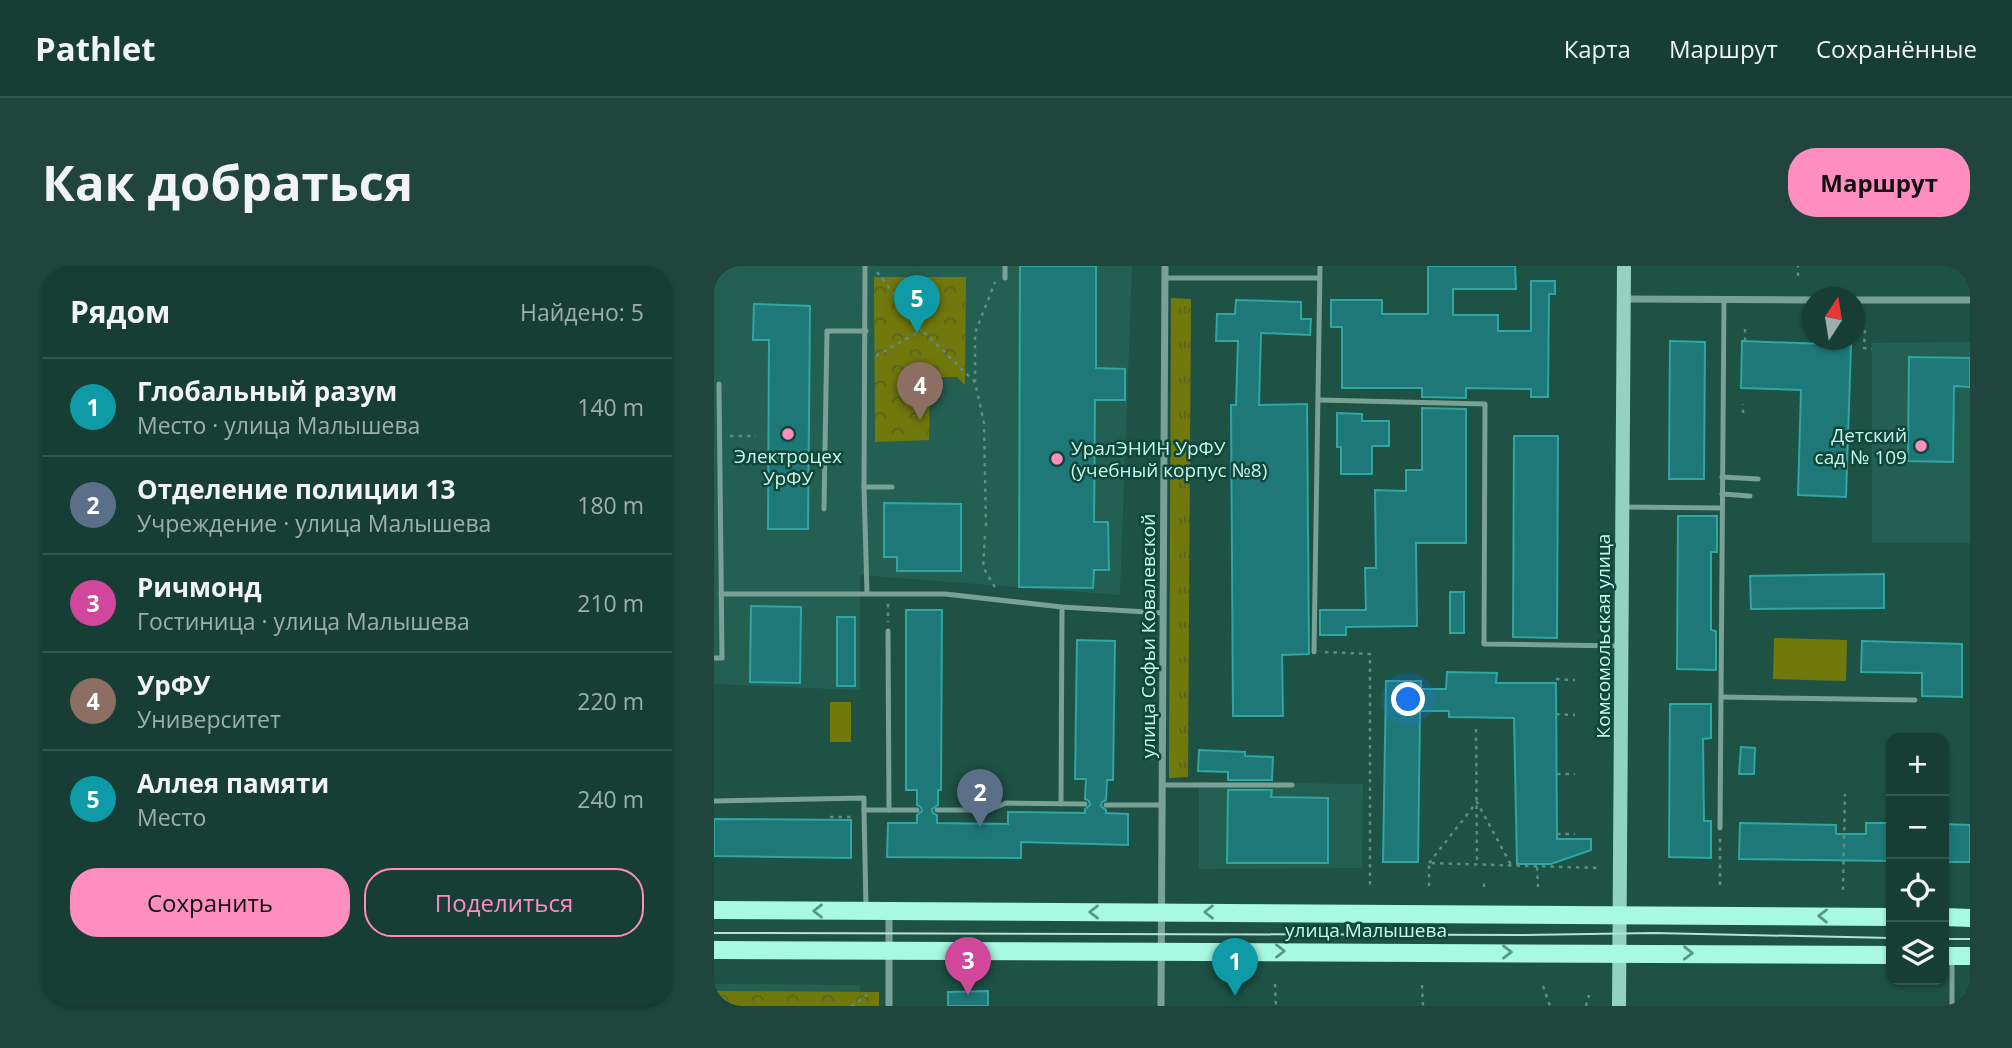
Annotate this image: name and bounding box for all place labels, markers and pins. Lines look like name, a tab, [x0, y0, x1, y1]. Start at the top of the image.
pin: 5	[894, 275, 940, 333]
pin: 4	[897, 362, 943, 420]
place label: Детский сад № 109	[1815, 422, 1907, 470]
marker: Электроцех УрФУ	[780, 426, 796, 442]
place label: УралЭНИН УрФУ (учебный корпус №8)	[1071, 435, 1267, 483]
marker: Детский сад № 109	[1913, 438, 1929, 454]
place label: Электроцех УрФУ	[734, 443, 842, 491]
marker: УралЭНИН УрФУ (учебный корпус №8)	[1049, 451, 1065, 467]
pin: 2	[957, 769, 1003, 827]
pin: 3	[945, 937, 991, 995]
pin: 1	[1212, 938, 1258, 996]

